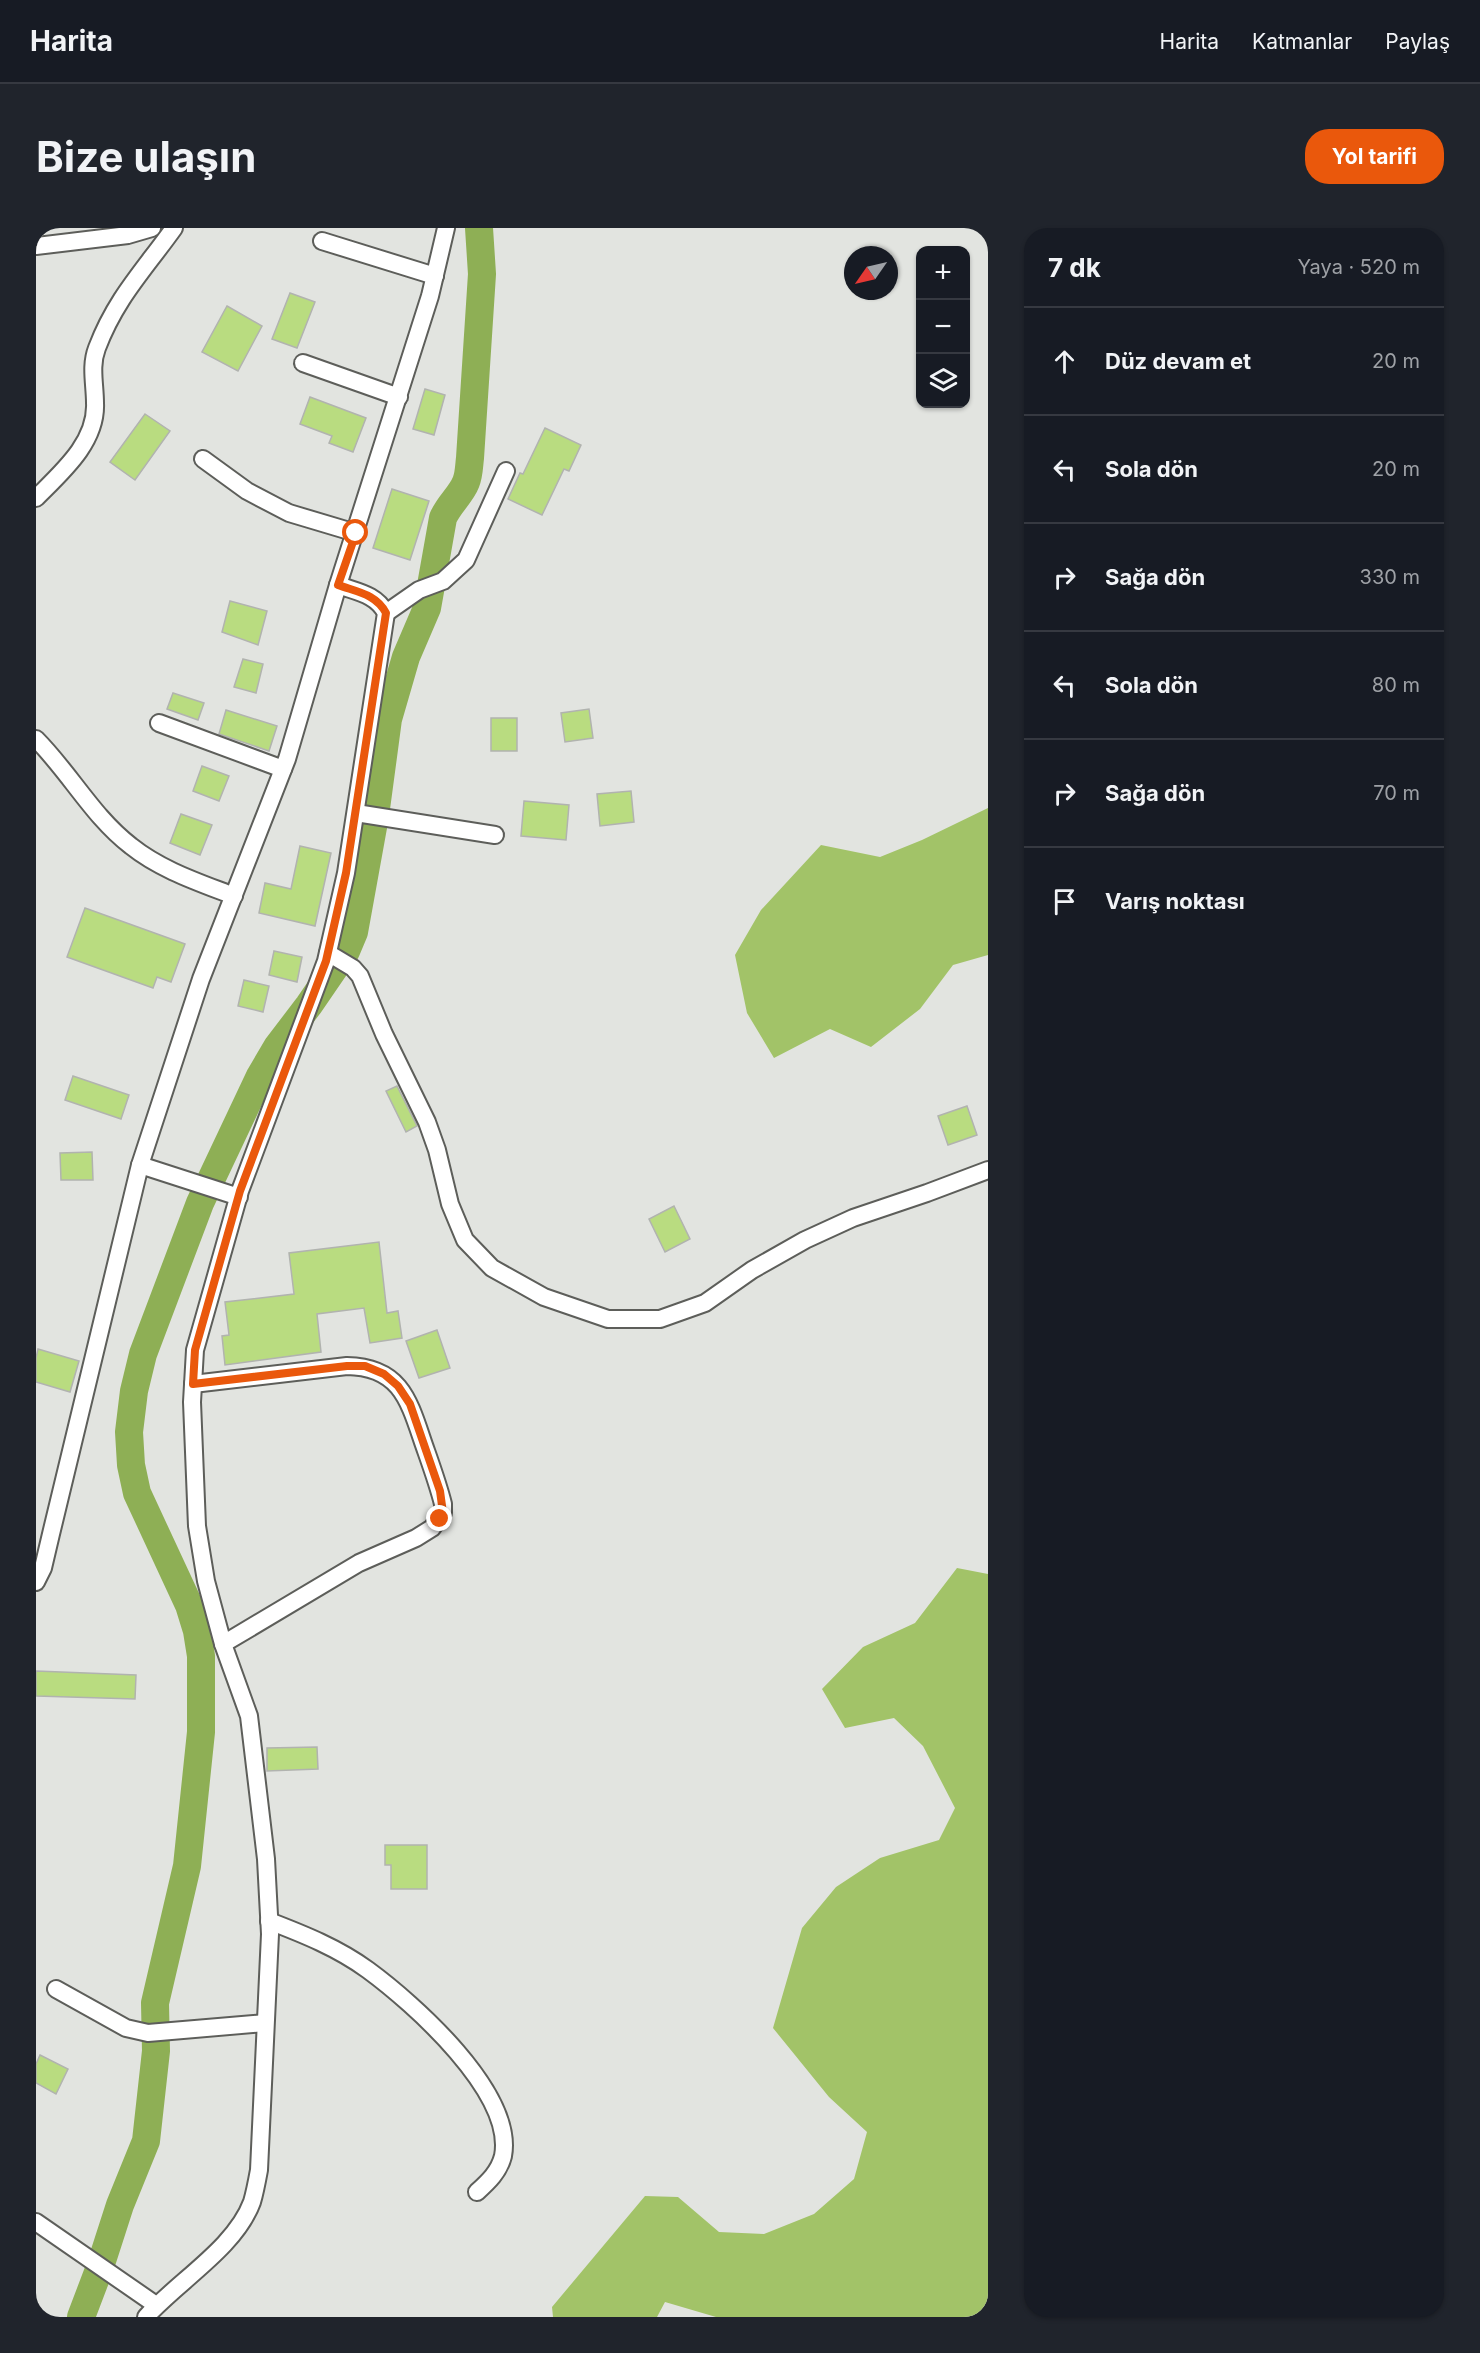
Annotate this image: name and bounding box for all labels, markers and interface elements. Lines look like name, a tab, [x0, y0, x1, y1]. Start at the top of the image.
text: Harita	[30, 24, 113, 58]
text: Harita	[1160, 29, 1219, 54]
text: Katmanlar	[1252, 29, 1352, 54]
text: Paylaş	[1385, 29, 1450, 54]
button: Yol tarifi	[1305, 129, 1444, 184]
text: Bize ulaşın	[36, 131, 256, 182]
north arrow	[844, 246, 898, 300]
map controls	[916, 246, 970, 408]
button: +	[916, 246, 970, 300]
text: 7 dk	[1048, 252, 1101, 283]
text: Yaya · 520 m	[1297, 255, 1420, 279]
button: −	[916, 300, 970, 354]
icon: ahead	[1048, 345, 1081, 378]
text: Düz devam et	[1105, 348, 1251, 374]
text: 20 m	[1372, 349, 1420, 373]
button: layers	[916, 354, 970, 408]
icon: left	[1048, 453, 1081, 486]
text: Sola dön	[1105, 456, 1198, 482]
text: 20 m	[1372, 457, 1420, 481]
route start	[342, 519, 368, 545]
icon: right	[1048, 561, 1081, 594]
text: Sağa dön	[1105, 564, 1205, 590]
text: 330 m	[1360, 565, 1420, 589]
icon: left	[1048, 669, 1081, 702]
text: Sola dön	[1105, 672, 1198, 698]
text: 80 m	[1372, 673, 1420, 697]
icon: right	[1048, 777, 1081, 810]
text: Sağa dön	[1105, 780, 1205, 806]
text: 70 m	[1373, 781, 1420, 805]
icon: arrive	[1048, 885, 1081, 918]
text: Varış noktası	[1105, 888, 1245, 914]
route end	[426, 1505, 452, 1531]

